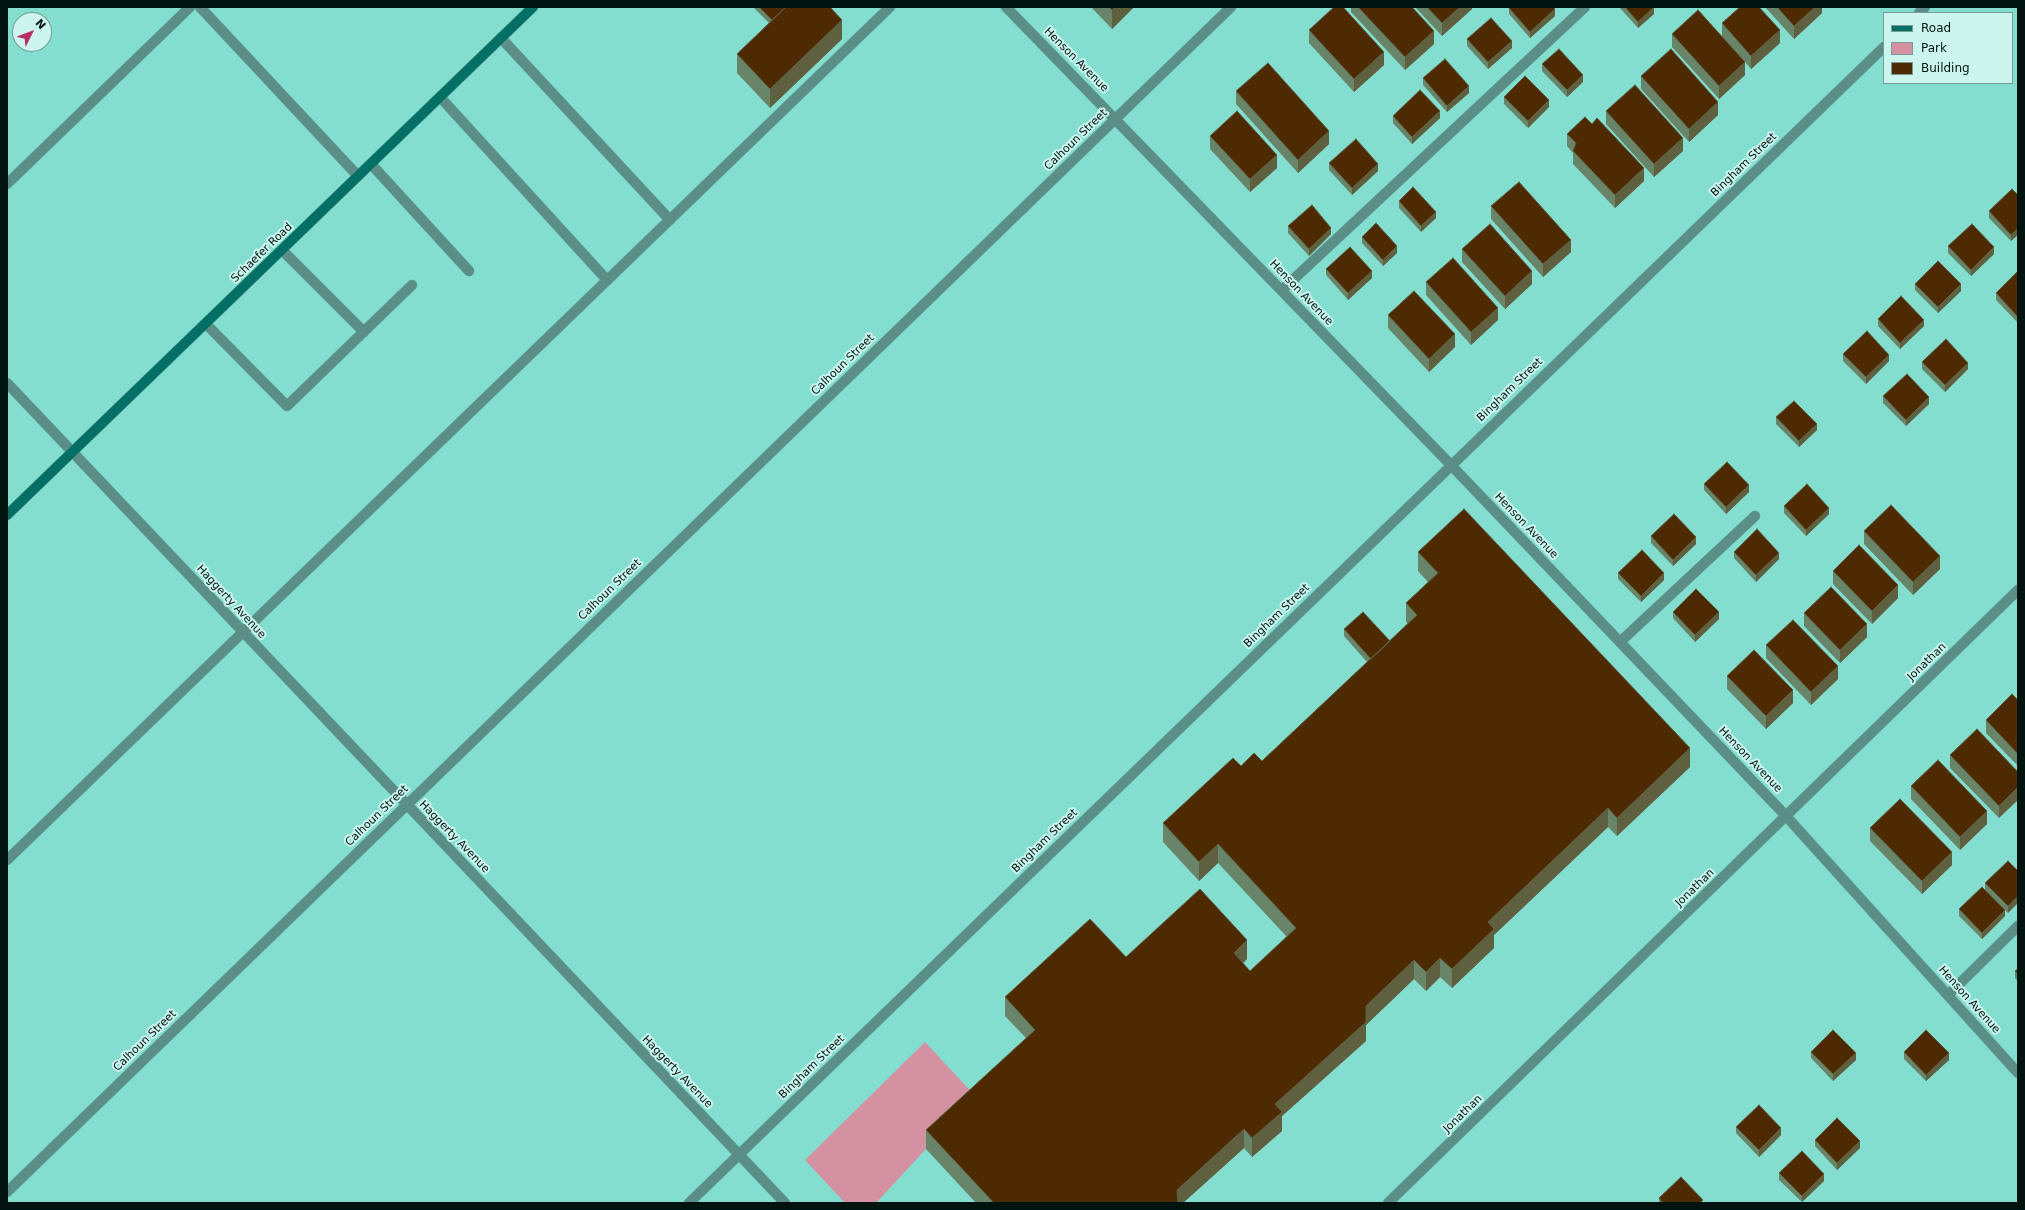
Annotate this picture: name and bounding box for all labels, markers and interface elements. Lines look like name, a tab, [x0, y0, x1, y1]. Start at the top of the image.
north arrow	[12, 12, 52, 52]
legend	[1883, 12, 2013, 84]
text: N	[33, 17, 48, 32]
text: Road	[1921, 21, 1951, 35]
street label: Henson Avenue	[1041, 25, 1111, 95]
text: Park	[1921, 41, 1947, 55]
text: Building	[1921, 61, 1970, 75]
street label: Calhoun Street	[1042, 107, 1110, 173]
street label: Bingham Street	[1709, 130, 1779, 200]
street label: Schaefer Road	[229, 221, 295, 285]
street label: Henson Avenue	[1266, 258, 1336, 328]
street label: Calhoun Street	[809, 332, 877, 398]
street label: Bingham Street	[1475, 355, 1545, 425]
street label: Henson Avenue	[1491, 491, 1561, 561]
street label: Calhoun Street	[576, 557, 644, 623]
street label: Haggerty Avenue	[194, 563, 268, 641]
street label: Bingham Street	[1242, 581, 1312, 651]
street label: Jonathan	[1905, 640, 1949, 684]
street label: Henson Avenue	[1715, 725, 1785, 795]
street label: Calhoun Street	[343, 783, 411, 849]
street label: Haggerty Avenue	[416, 798, 492, 876]
street label: Bingham Street	[1010, 806, 1080, 876]
street label: Jonathan	[1673, 866, 1717, 910]
street label: Henson Avenue	[1935, 964, 2003, 1036]
street label: Calhoun Street	[111, 1008, 179, 1074]
street label: Bingham Street	[777, 1032, 847, 1102]
street label: Haggerty Avenue	[639, 1033, 715, 1111]
street label: Jonathan	[1441, 1092, 1485, 1136]

